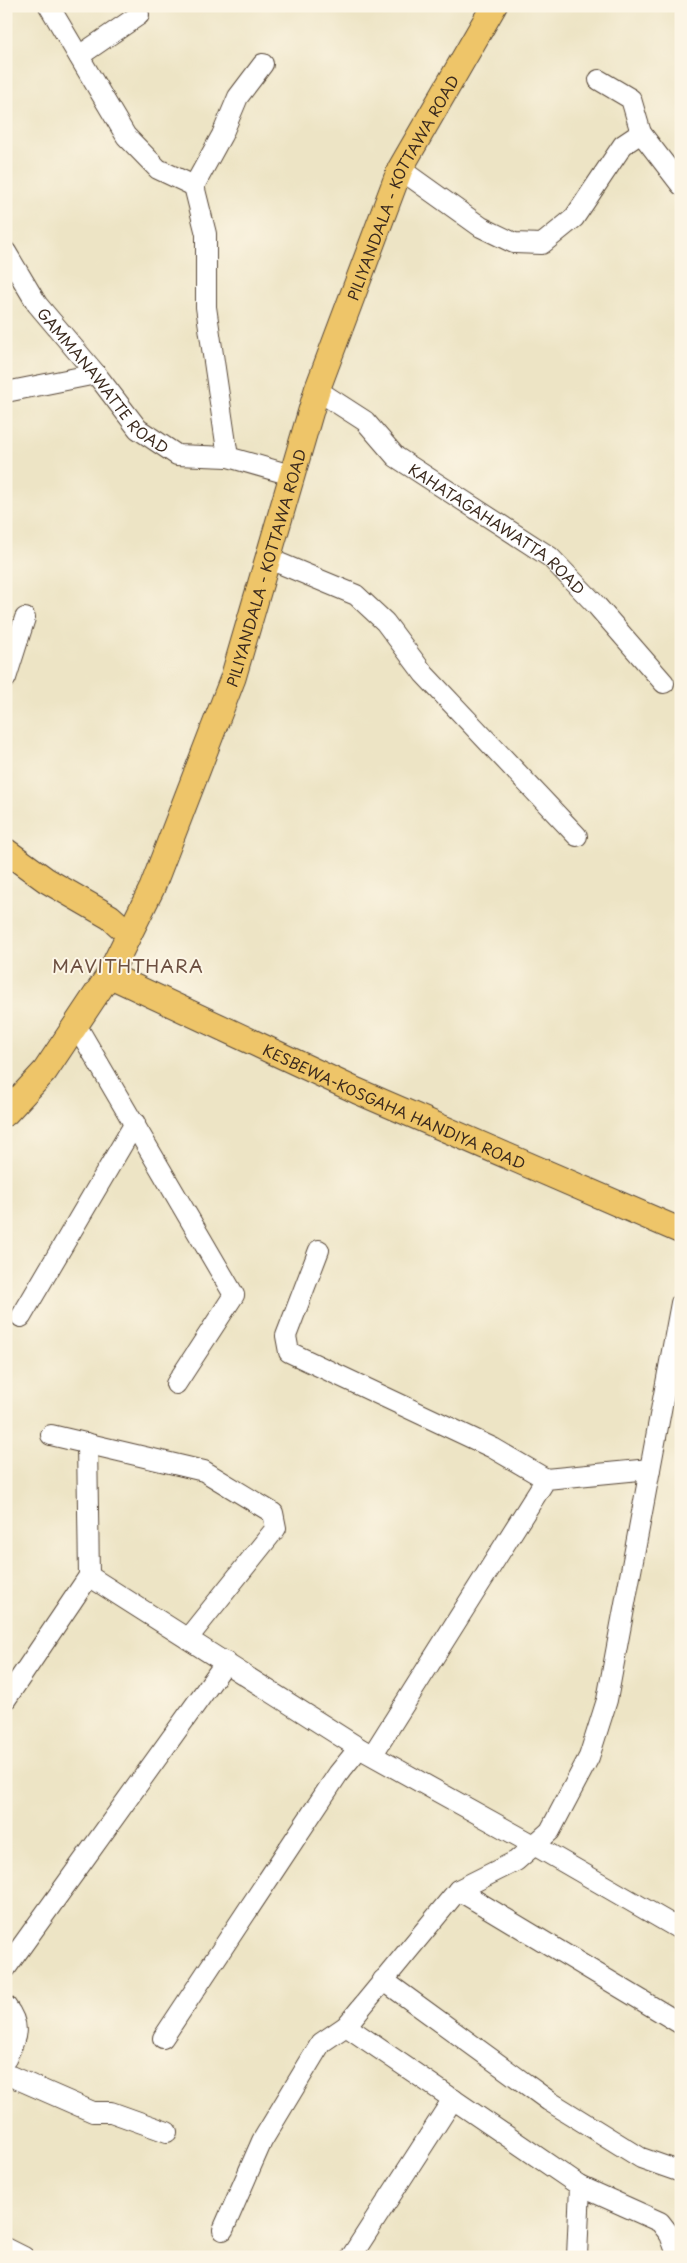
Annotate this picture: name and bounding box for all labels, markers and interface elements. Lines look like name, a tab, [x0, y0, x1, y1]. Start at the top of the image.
street label: PILIYANDALA - KOTTAWA ROAD	[340, 70, 464, 303]
street label: GAMMANAWATTE ROAD	[33, 302, 174, 458]
street label: PILIYANDALA - KOTTAWA ROAD	[219, 446, 311, 690]
street label: KAHATAGAHAWATTA ROAD	[405, 457, 591, 599]
district label: MAVITHTHARA	[52, 952, 204, 979]
street label: KESBEWA-KOSGAHA HANDIYA ROAD	[259, 1037, 530, 1174]

